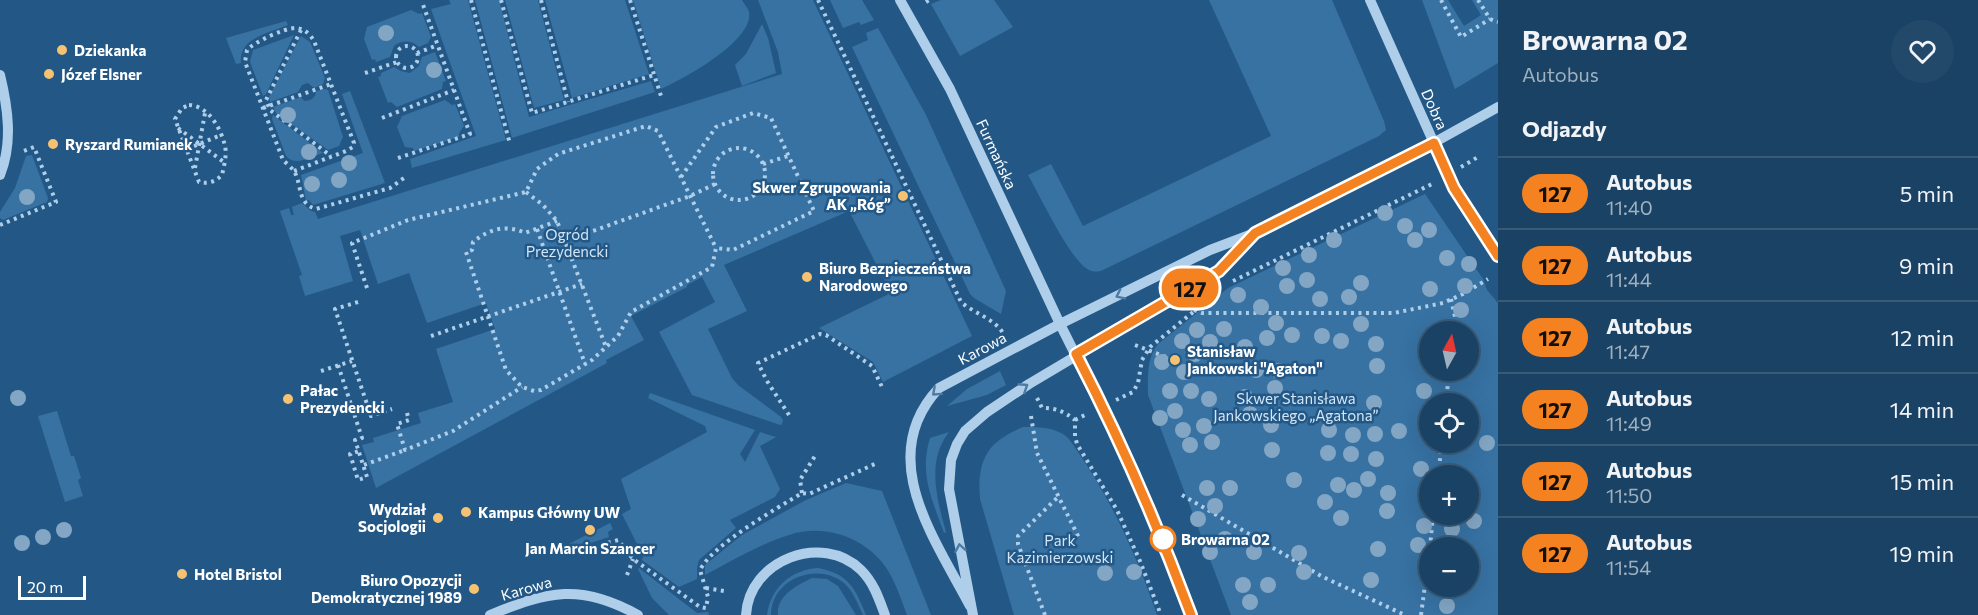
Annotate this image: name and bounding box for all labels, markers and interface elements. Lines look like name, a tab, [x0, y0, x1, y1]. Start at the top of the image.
button: heart	[1891, 20, 1954, 83]
text: Browarna 02	[1522, 22, 1688, 56]
place label: Dziekanka	[74, 41, 147, 59]
marker: Dziekanka	[55, 43, 69, 57]
text: Autobus	[1522, 62, 1599, 86]
place label: Józef Elsner	[61, 65, 142, 83]
marker: Józef Elsner	[42, 67, 56, 81]
street label: Dobra	[1418, 86, 1452, 132]
text: Odjazdy	[1522, 115, 1607, 142]
street label: Furmańska	[973, 116, 1021, 192]
place label: Ryszard Rumianek	[65, 135, 193, 153]
marker: Ryszard Rumianek	[46, 137, 60, 151]
text: Autobus	[1606, 168, 1692, 195]
place label: Skwer Zgrupowania AK „Róg”	[753, 178, 891, 213]
text: 5 min	[1900, 180, 1954, 207]
text: 127	[1539, 181, 1571, 206]
marker: Skwer Zgrupowania AK „Róg”	[896, 189, 910, 203]
text: 11:40	[1606, 195, 1653, 219]
park label: Ogród Prezydencki	[526, 225, 608, 260]
text: Autobus	[1606, 240, 1692, 267]
text: 9 min	[1899, 252, 1954, 279]
text: 127	[1539, 253, 1571, 278]
place label: Biuro Bezpieczeństwa Narodowego	[819, 259, 971, 294]
text: 11:44	[1606, 267, 1652, 291]
line badge: 127	[1156, 268, 1224, 308]
marker: Biuro Bezpieczeństwa Narodowego	[800, 270, 814, 284]
text: 127	[1174, 276, 1206, 301]
one-way arrow	[1115, 287, 1126, 299]
text: Autobus	[1606, 312, 1692, 339]
north arrow	[1419, 321, 1479, 381]
map controls	[1419, 321, 1479, 597]
text: 12 min	[1891, 324, 1954, 351]
text: 127	[1539, 325, 1571, 350]
street label: Karowa	[955, 328, 1009, 368]
text: 11:47	[1606, 339, 1650, 363]
place label: Stanisław Jankowski "Agaton"	[1187, 342, 1323, 377]
marker: Stanisław Jankowski "Agaton"	[1168, 353, 1182, 367]
place label: Pałac Prezydencki	[300, 381, 385, 416]
one-way arrow	[1018, 383, 1028, 395]
text: Autobus	[1606, 384, 1692, 411]
one-way arrow	[932, 385, 943, 396]
park label: Skwer Stanisława Jankowskiego „Agatona”	[1213, 389, 1379, 424]
marker: Pałac Prezydencki	[281, 392, 295, 406]
button: locate	[1419, 393, 1479, 453]
text: 14 min	[1890, 396, 1954, 423]
text: 127	[1539, 397, 1571, 422]
text: 11:49	[1606, 411, 1652, 435]
text: Autobus	[1606, 456, 1692, 483]
button: +	[1419, 465, 1479, 525]
text: 15 min	[1890, 468, 1954, 495]
text: 127	[1539, 469, 1571, 494]
text: 11:50	[1606, 483, 1652, 507]
place label: Wydział Socjologii	[358, 500, 427, 535]
place label: Kampus Główny UW	[478, 503, 621, 521]
marker: Kampus Główny UW	[459, 505, 473, 519]
marker: Wydział Socjologii	[431, 511, 445, 525]
marker: Jan Marcin Szancer	[583, 523, 597, 537]
marker: Browarna 02	[1150, 526, 1176, 552]
text: Autobus	[1606, 528, 1692, 555]
place label: Browarna 02	[1181, 530, 1270, 548]
park label: Park Kazimierzowski	[1007, 531, 1113, 566]
button: −	[1419, 537, 1479, 597]
place label: Jan Marcin Szancer	[525, 539, 655, 557]
text: 19 min	[1890, 540, 1954, 567]
text: 127	[1539, 541, 1571, 566]
one-way arrow	[954, 544, 967, 554]
text: 11:54	[1606, 555, 1651, 579]
place label: Hotel Bristol	[194, 565, 282, 583]
marker: Hotel Bristol	[175, 567, 189, 581]
place label: Biuro Opozycji Demokratycznej 1989	[311, 571, 462, 606]
street label: Karowa	[499, 572, 553, 604]
scale bar	[18, 573, 86, 600]
text: 20 m	[27, 577, 63, 596]
marker: Biuro Opozycji Demokratycznej 1989	[467, 582, 481, 596]

